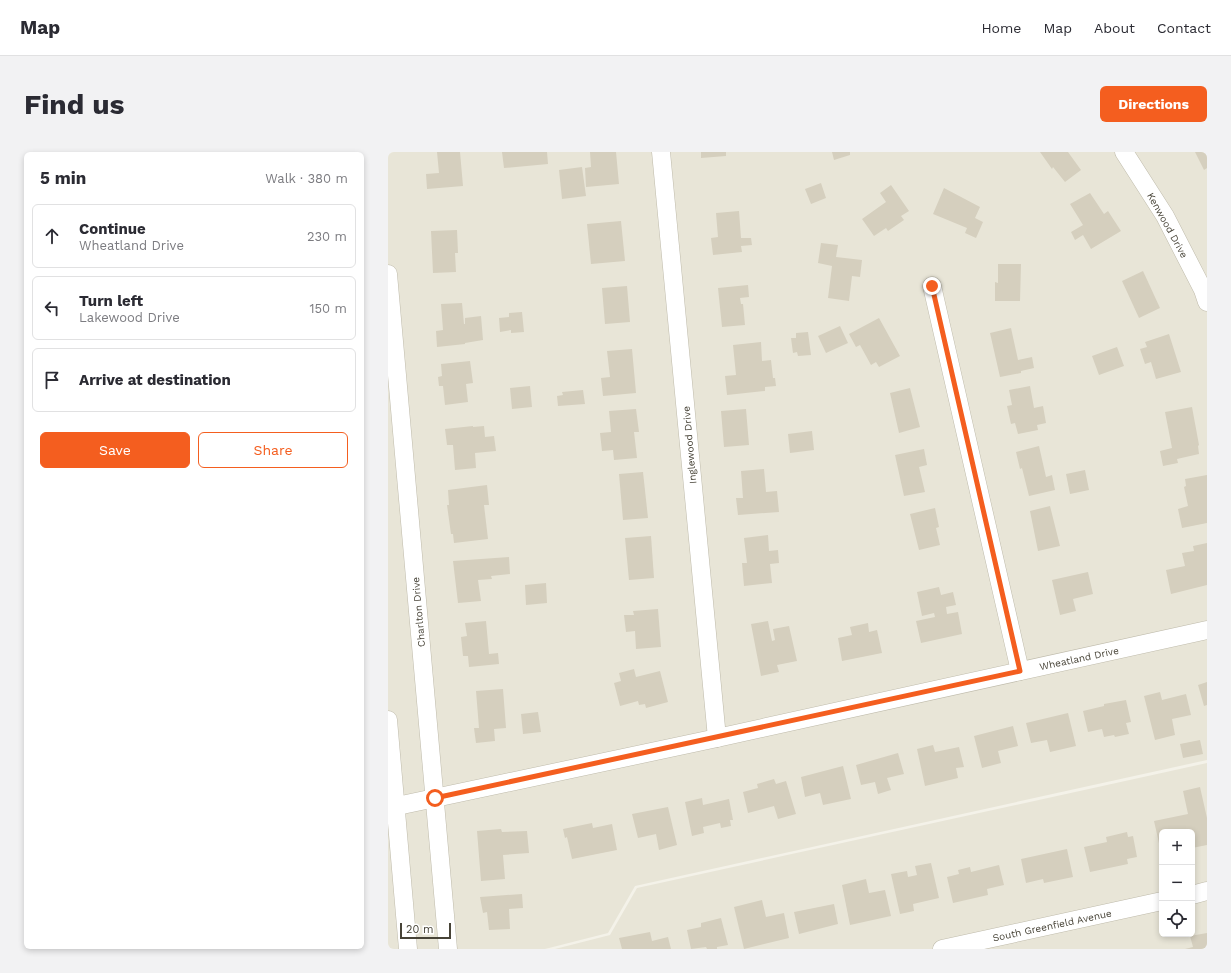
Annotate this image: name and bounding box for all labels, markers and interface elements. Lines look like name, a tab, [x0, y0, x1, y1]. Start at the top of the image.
text: Map	[20, 16, 60, 39]
text: Home	[981, 20, 1021, 36]
text: Map	[1043, 20, 1072, 36]
text: About	[1094, 20, 1135, 36]
text: Contact	[1157, 20, 1211, 36]
button: Directions	[1100, 86, 1207, 122]
text: Find us	[24, 88, 124, 121]
text: 5 min	[40, 168, 86, 188]
text: Walk · 380 m	[265, 171, 348, 186]
street label: Kenwood Drive	[1145, 191, 1190, 260]
text: Continue	[79, 220, 146, 238]
icon: ahead	[41, 225, 63, 247]
text: 230 m	[307, 229, 347, 244]
text: Wheatland Drive	[79, 238, 184, 253]
route end	[923, 277, 941, 295]
text: Turn left	[79, 292, 143, 310]
icon: left	[41, 297, 63, 319]
text: 150 m	[309, 301, 347, 316]
text: Lakewood Drive	[79, 310, 180, 325]
icon: arrive	[41, 369, 63, 391]
text: Arrive at destination	[79, 371, 231, 389]
street label: Inglewood Drive	[681, 405, 698, 484]
button: Save	[40, 432, 190, 468]
button: Share	[198, 432, 348, 468]
street label: Charlton Drive	[410, 576, 427, 647]
street label: Wheatland Drive	[1038, 645, 1120, 672]
route start	[426, 789, 444, 807]
map controls	[1159, 829, 1195, 937]
button: +	[1159, 829, 1195, 865]
button: −	[1159, 865, 1195, 901]
button: locate	[1159, 901, 1195, 937]
street label: South Greenfield Avenue	[992, 907, 1113, 943]
scale bar	[400, 921, 451, 940]
text: 20 m	[406, 923, 434, 936]

